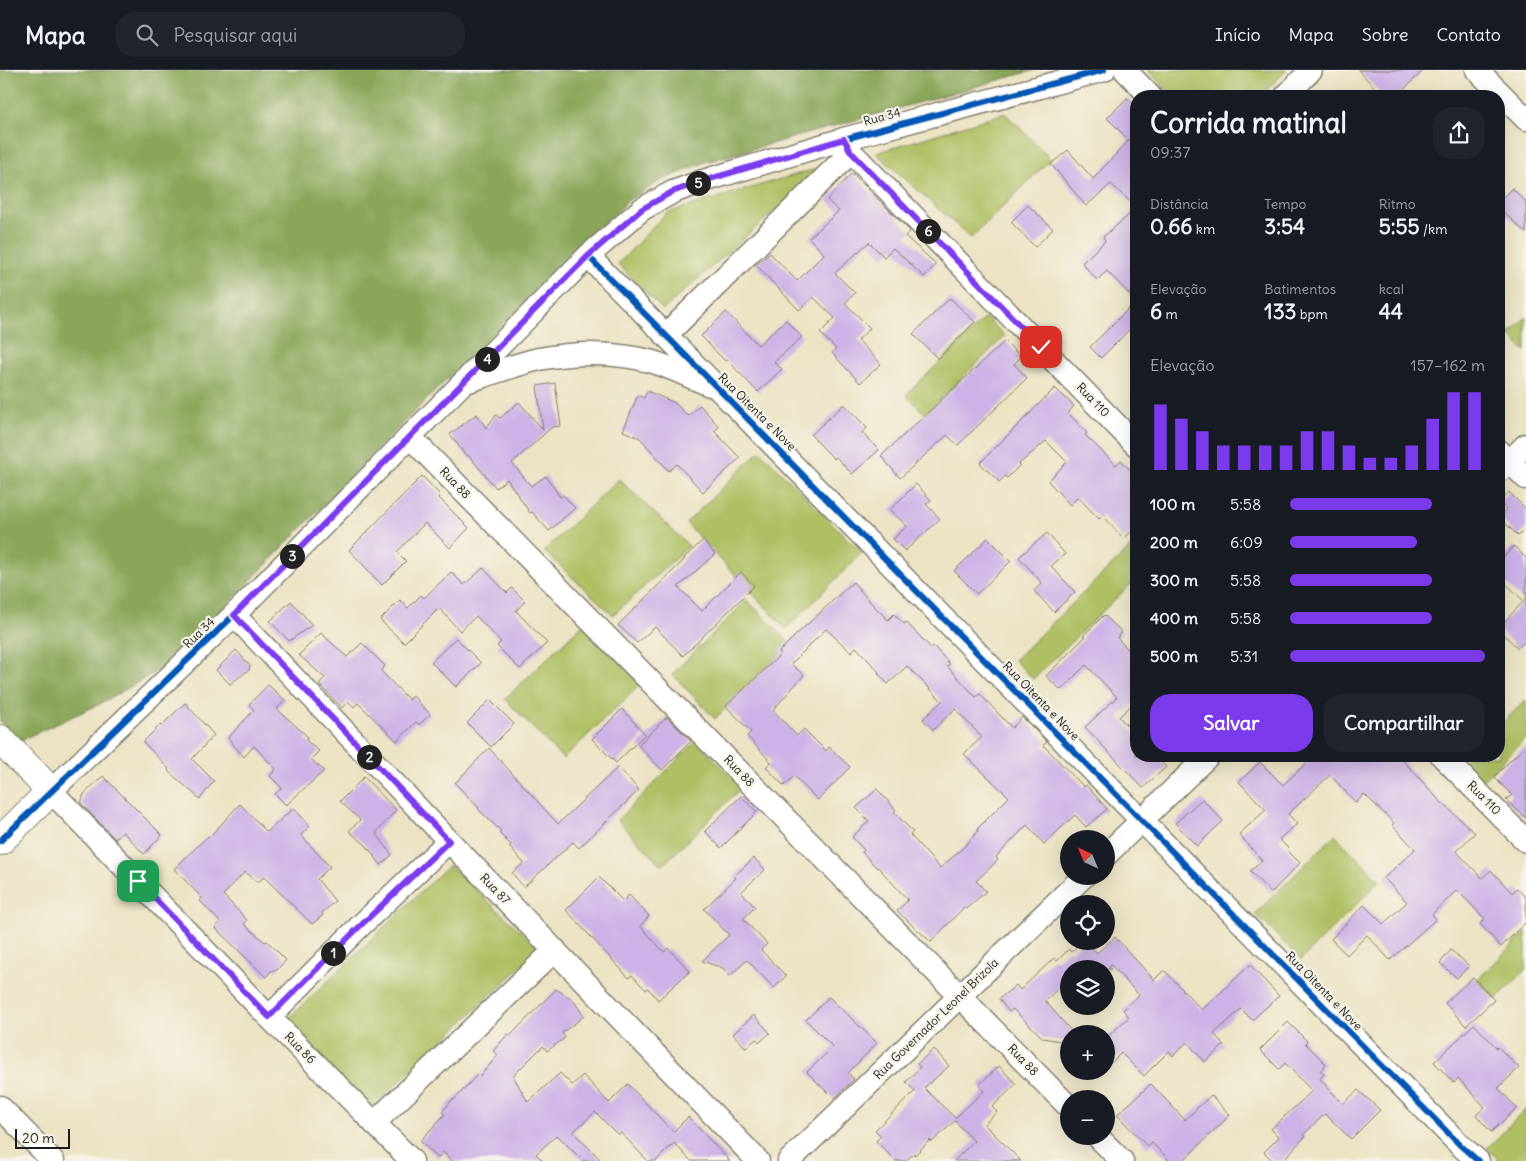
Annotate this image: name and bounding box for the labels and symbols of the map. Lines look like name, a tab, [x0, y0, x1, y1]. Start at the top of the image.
street label: Rua 34	[862, 104, 902, 129]
pin: 5	[686, 170, 710, 196]
pin: 6	[916, 218, 940, 244]
pin	[1020, 326, 1062, 368]
pin: 4	[474, 346, 500, 372]
street label: Rua Oitenta e Nove	[715, 370, 799, 454]
street label: Rua 110	[1073, 379, 1113, 420]
street label: Rua 88	[437, 464, 474, 502]
pin: 3	[280, 544, 304, 568]
street label: Rua 34	[180, 614, 218, 651]
street label: Rua Oitenta e Nove	[1000, 658, 1083, 743]
pin: 2	[356, 744, 382, 770]
street label: Rua 88	[721, 752, 758, 790]
street label: Rua 110	[1464, 778, 1504, 818]
north arrow	[1060, 830, 1115, 885]
pin	[117, 860, 159, 902]
street label: Rua 87	[477, 870, 514, 907]
pin: 1	[320, 940, 346, 966]
street label: Rua Oitenta e Nove	[1283, 948, 1366, 1033]
street label: Rua Governador Leonel Brizola	[870, 955, 1001, 1082]
street label: Rua 86	[282, 1029, 319, 1066]
street label: Rua 88	[1005, 1041, 1042, 1079]
scale bar	[15, 1126, 70, 1149]

